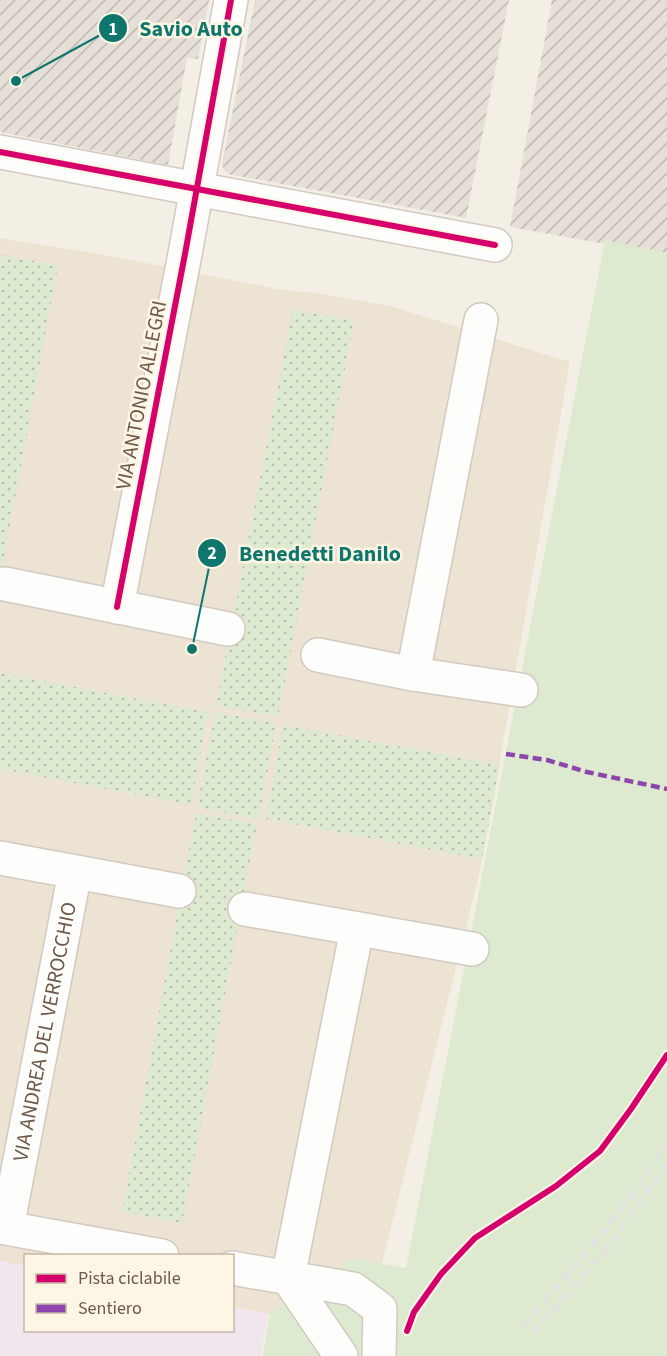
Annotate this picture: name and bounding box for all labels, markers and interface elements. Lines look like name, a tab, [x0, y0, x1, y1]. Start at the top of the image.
callout: Savio Auto	[98, 8, 255, 48]
text: Savio Auto	[139, 13, 243, 45]
text: 1	[108, 17, 118, 42]
street label: VIA ANTONIO ALLEGRI	[108, 298, 174, 492]
callout: Benedetti Danilo	[197, 533, 413, 573]
text: Benedetti Danilo	[239, 538, 401, 570]
text: 2	[207, 541, 217, 566]
street label: VIA ANDREA DEL VERROCCHIO	[5, 899, 84, 1164]
legend	[24, 1254, 234, 1332]
text: Pista ciclabile	[78, 1266, 181, 1291]
text: Sentiero	[78, 1296, 142, 1321]

